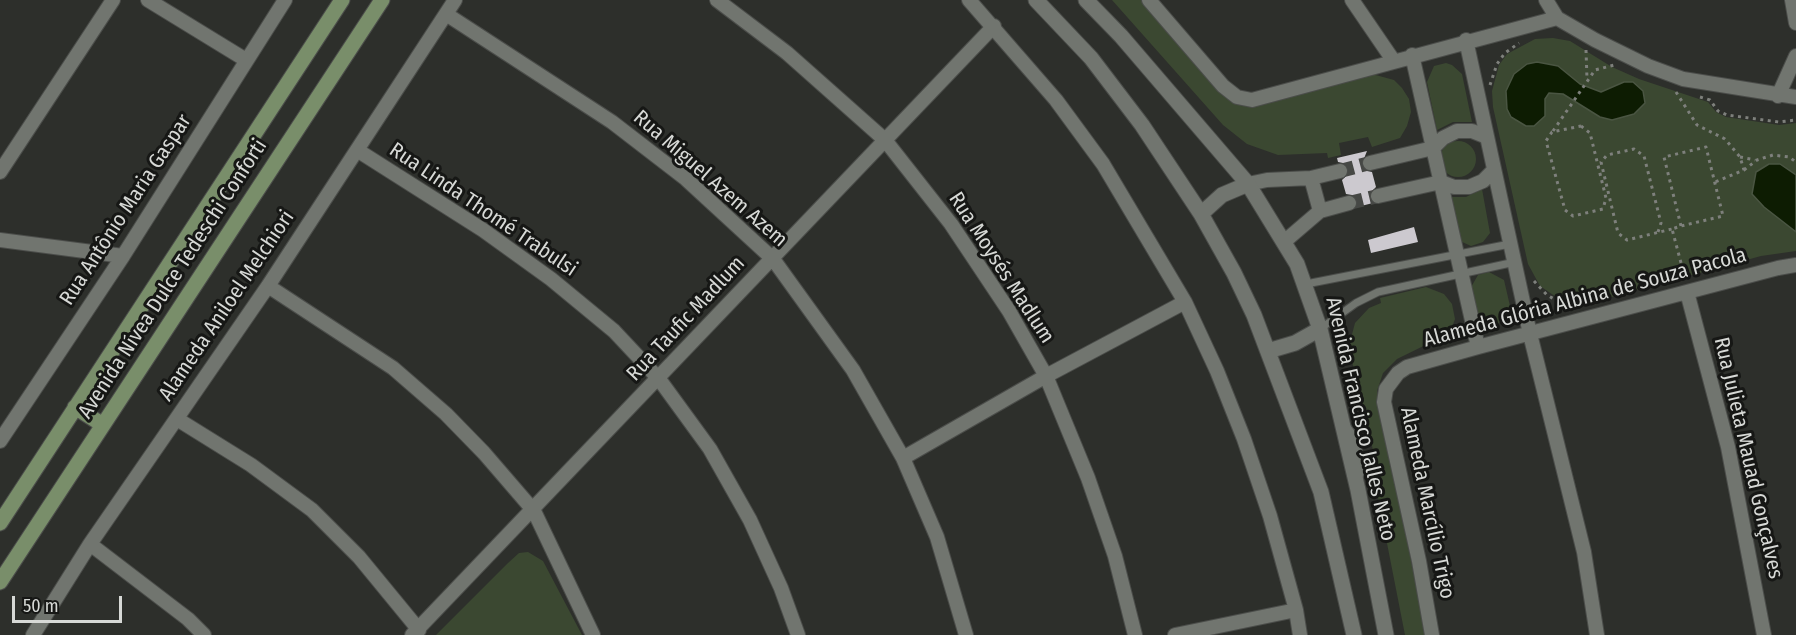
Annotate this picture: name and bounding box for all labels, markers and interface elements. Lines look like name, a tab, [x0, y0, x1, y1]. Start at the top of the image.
street label: Rua Miguel Azem Azem	[628, 105, 792, 253]
street label: Rua Antônio Maria Gaspar	[55, 110, 197, 310]
street label: Avenida Nívea Dulce Tedeschi Conforti	[73, 135, 273, 423]
street label: Rua Linda Thomé Trabulsi	[384, 138, 582, 282]
street label: Rua Moysés Madlum	[943, 188, 1059, 348]
street label: Alameda Aniloel Melchiori	[154, 206, 300, 406]
street label: Alameda Glória Albina de Souza Pacola	[1421, 243, 1749, 353]
street label: Rua Taufic Madlum	[622, 251, 750, 387]
street label: Avenida Francisco Jalles Neto	[1320, 295, 1400, 543]
street label: Rua Julieta Mauad Gonçalves	[1708, 335, 1788, 581]
street label: Alameda Marcílio Trigo	[1394, 405, 1460, 601]
scale bar	[15, 584, 124, 622]
text: 50 m	[23, 595, 59, 617]

